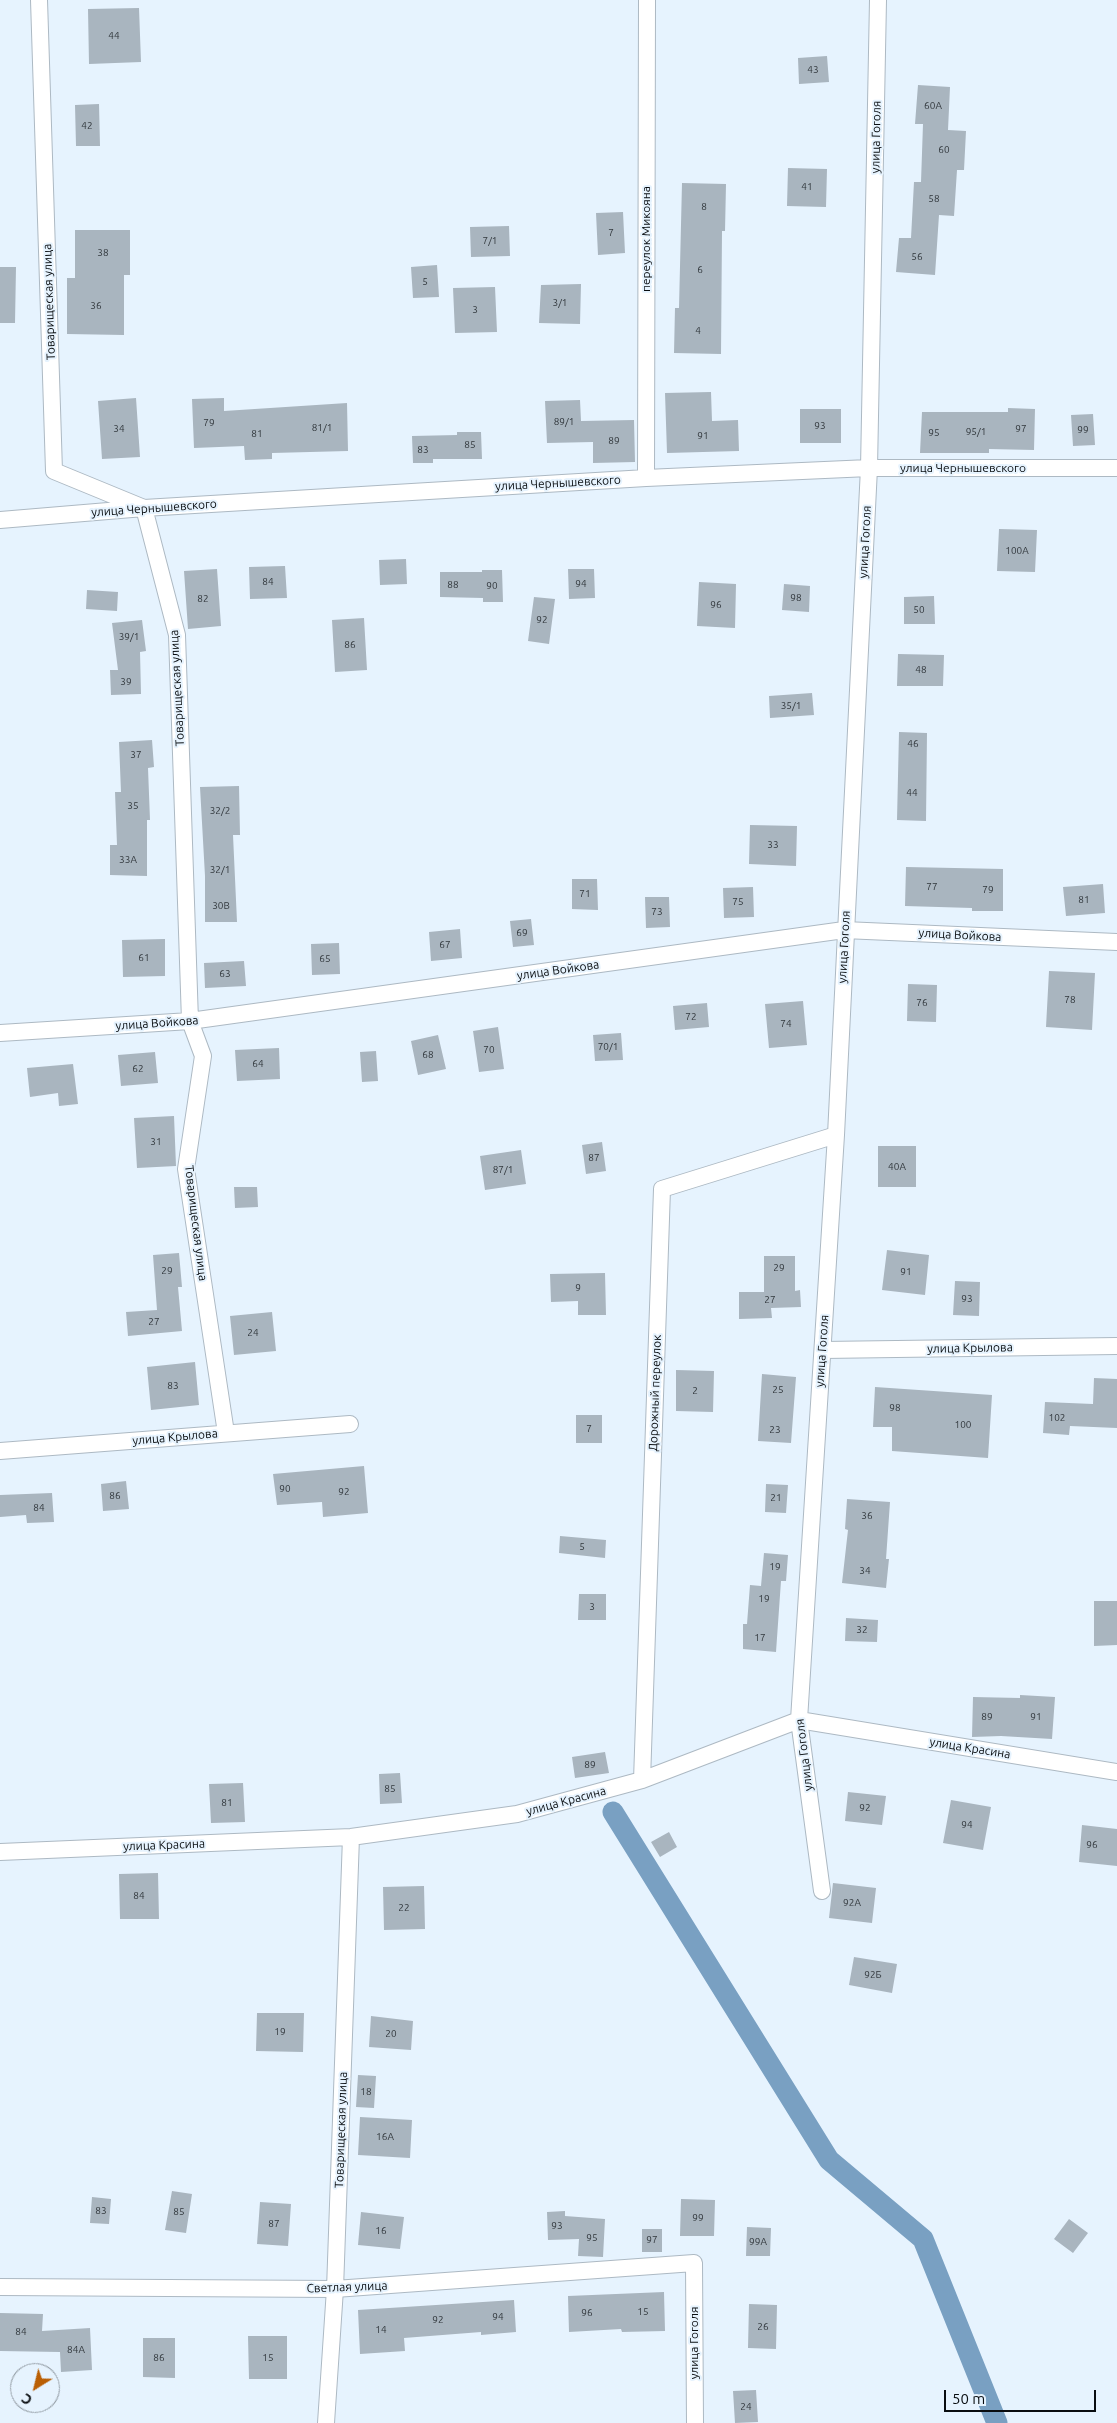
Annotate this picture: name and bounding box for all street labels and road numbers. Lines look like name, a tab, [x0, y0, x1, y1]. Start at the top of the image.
street label: улица Гоголя	[868, 101, 884, 173]
street label: переулок Микояна	[639, 186, 653, 292]
street label: Товарищеская улица	[40, 244, 58, 360]
street label: улица Чернышевского	[900, 461, 1026, 475]
street label: улица Чернышевского	[495, 473, 621, 493]
street label: улица Чернышевского	[91, 496, 217, 520]
street label: улица Гоголя	[856, 505, 874, 579]
street label: Товарищеская улица	[167, 629, 187, 747]
street label: улица Гоголя	[835, 910, 853, 984]
street label: улица Войкова	[918, 926, 1002, 944]
street label: улица Войкова	[516, 957, 600, 983]
street label: улица Войкова	[115, 1013, 199, 1033]
street label: Товарищеская улица	[182, 1164, 210, 1282]
street label: улица Гоголя	[812, 1314, 832, 1388]
street label: Дорожный переулок	[646, 1334, 664, 1452]
street label: улица Крылова	[927, 1340, 1013, 1356]
street label: улица Крылова	[132, 1426, 218, 1448]
street label: улица Гоголя	[792, 1718, 816, 1792]
street label: улица Красина	[928, 1734, 1012, 1762]
street label: улица Красина	[525, 1783, 607, 1819]
street label: улица Красина	[123, 1836, 205, 1854]
street label: Товарищеская улица	[332, 2072, 350, 2188]
street label: Светлая улица	[306, 2278, 388, 2296]
street label: улица Гоголя	[687, 2307, 701, 2379]

